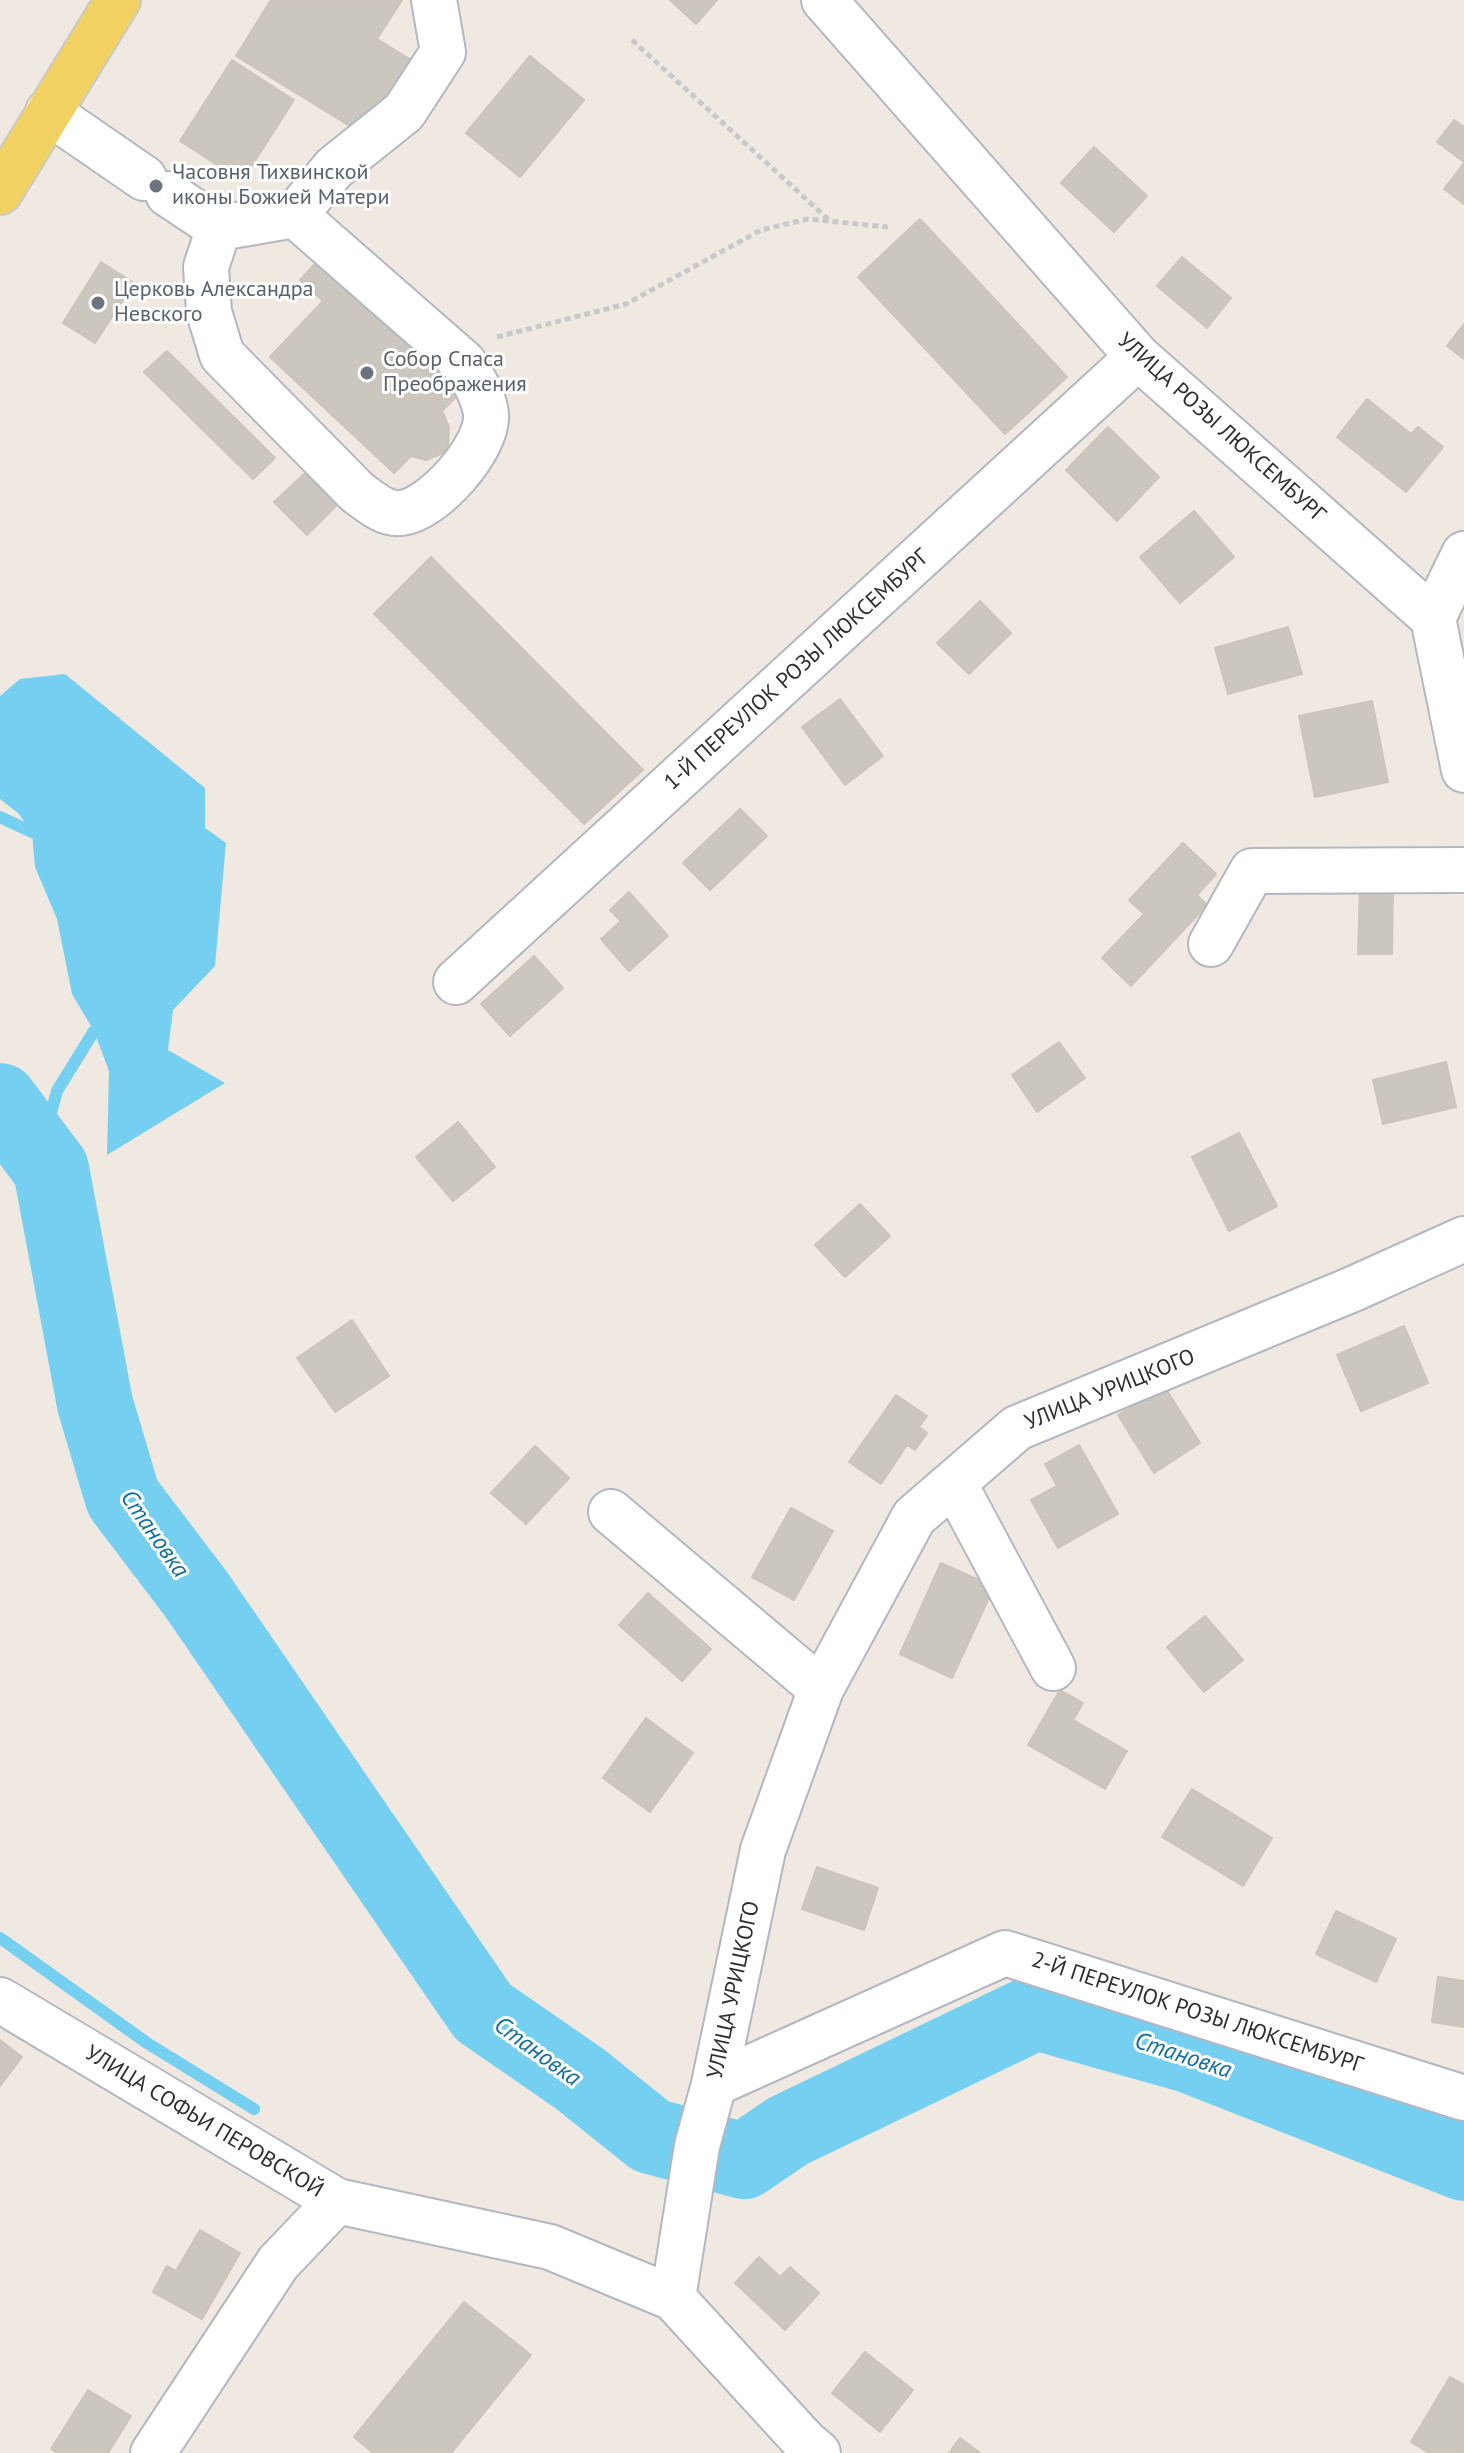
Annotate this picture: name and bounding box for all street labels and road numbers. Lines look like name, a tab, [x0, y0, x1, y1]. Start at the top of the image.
street label: УЛИЦА РОЗЫ ЛЮКСЕМБУРГ	[1112, 328, 1330, 528]
street label: 1-Й ПЕРЕУЛОК РОЗЫ ЛЮКСЕМБУРГ	[659, 544, 935, 796]
street label: УЛИЦА УРИЦКОГО	[1021, 1344, 1199, 1436]
street label: УЛИЦА УРИЦКОГО	[702, 1899, 766, 2081]
street label: 2-Й ПЕРЕУЛОК РОЗЫ ЛЮКСЕМБУРГ	[1028, 1947, 1366, 2079]
street label: УЛИЦА СОФЬИ ПЕРОВСКОЙ	[80, 2040, 328, 2204]

